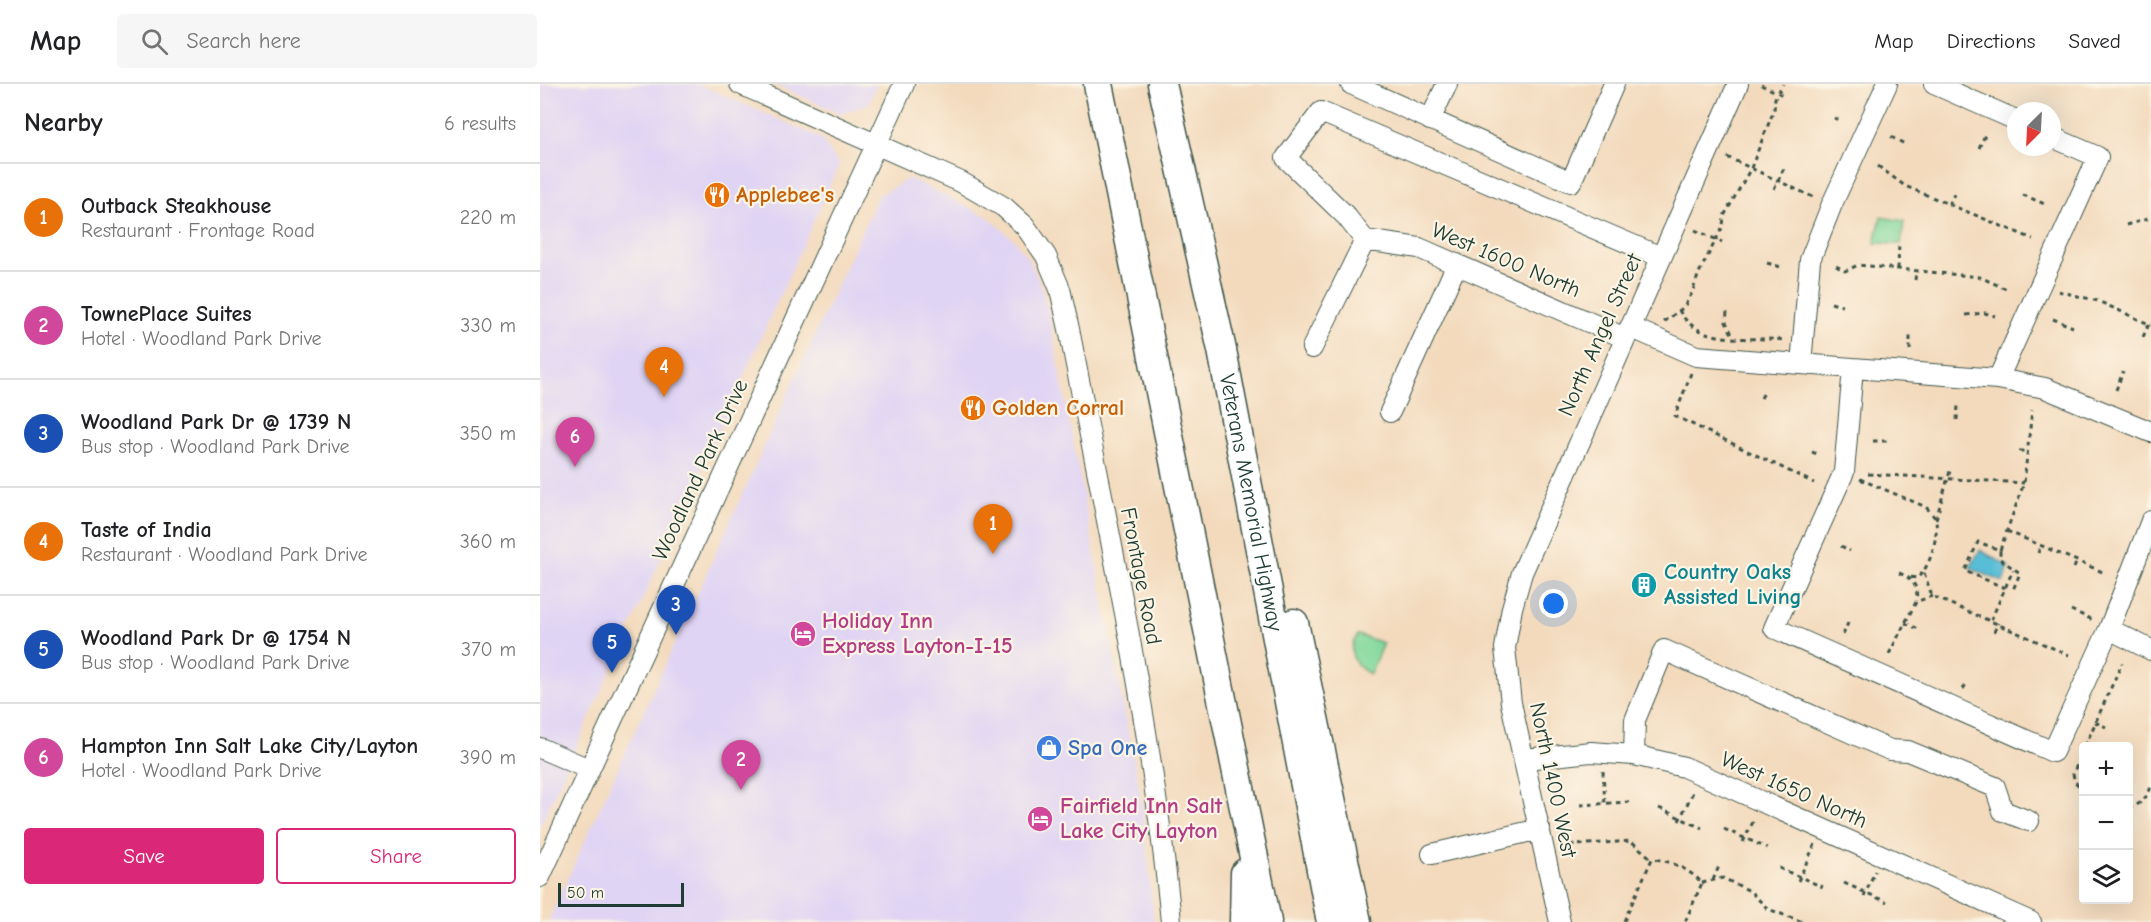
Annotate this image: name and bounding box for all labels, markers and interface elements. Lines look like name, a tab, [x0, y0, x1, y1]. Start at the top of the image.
search box	[117, 14, 537, 68]
text: Map	[30, 25, 81, 57]
icon: search	[138, 25, 171, 58]
text: Search here	[186, 28, 301, 54]
text: Map	[1874, 29, 1914, 53]
text: Directions	[1947, 29, 2036, 53]
text: Saved	[2069, 29, 2121, 53]
north arrow	[2007, 102, 2061, 156]
text: Nearby	[24, 108, 103, 138]
text: 6 results	[444, 112, 516, 135]
restaurant icon: Applebee's	[702, 180, 732, 210]
place label: Applebee's	[736, 182, 834, 208]
text: Outback Steakhouse	[81, 193, 271, 219]
text: 1	[40, 206, 47, 229]
text: 220 m	[460, 206, 516, 229]
street label: West 1600 North	[1428, 217, 1584, 303]
text: Restaurant · Frontage Road	[81, 219, 315, 242]
street label: North Angel Street	[1552, 249, 1648, 420]
text: TownePlace Suites	[81, 301, 252, 327]
text: 2	[39, 314, 48, 337]
text: 330 m	[460, 314, 516, 337]
text: Hotel · Woodland Park Drive	[81, 327, 322, 350]
pin: 4	[644, 348, 684, 397]
street label: Veterans Memorial Highway	[1214, 372, 1288, 634]
street label: Woodland Park Drive	[647, 375, 753, 565]
restaurant icon: Golden Corral	[958, 393, 988, 423]
place label: Golden Corral	[992, 395, 1124, 421]
text: Woodland Park Dr @ 1739 N	[81, 409, 351, 435]
pin: 6	[555, 418, 594, 467]
text: 3	[39, 422, 48, 445]
text: 350 m	[460, 422, 516, 445]
text: Bus stop · Woodland Park Drive	[81, 435, 350, 458]
pin: 1	[974, 504, 1012, 554]
street label: Frontage Road	[1115, 505, 1167, 647]
text: Taste of India	[81, 517, 212, 543]
text: 4	[39, 530, 48, 553]
text: 360 m	[460, 530, 516, 553]
text: Restaurant · Woodland Park Drive	[81, 543, 368, 566]
place label: Country Oaks Assisted Living	[1664, 559, 1802, 610]
building icon: Country Oaks Assisted Living	[1629, 570, 1659, 600]
pin: 3	[656, 586, 696, 635]
your location	[1539, 589, 1568, 618]
place label: Holiday Inn Express Layton-I-15	[822, 608, 1013, 659]
hotel icon: Holiday Inn Express Layton-I-15	[788, 619, 818, 649]
pin: 5	[592, 624, 632, 673]
text: Woodland Park Dr @ 1754 N	[81, 625, 351, 651]
text: 5	[38, 638, 49, 661]
text: 370 m	[461, 638, 516, 661]
text: Bus stop · Woodland Park Drive	[81, 651, 350, 674]
street label: North 1400 West	[1524, 700, 1582, 861]
text: Hampton Inn Salt Lake City/Layton	[81, 733, 418, 759]
shop icon: Spa One	[1034, 733, 1064, 763]
place label: Spa One	[1068, 735, 1147, 761]
pin: 2	[722, 740, 760, 790]
map controls	[2079, 742, 2133, 904]
button: +	[2079, 742, 2133, 796]
text: 6	[38, 746, 49, 769]
text: 390 m	[460, 746, 516, 769]
street label: West 1650 North	[1717, 746, 1871, 834]
text: Hotel · Woodland Park Drive	[81, 759, 322, 782]
place label: Fairfield Inn Salt Lake City Layton	[1060, 793, 1223, 844]
button: −	[2079, 796, 2133, 850]
hotel icon: Fairfield Inn Salt Lake City Layton	[1025, 804, 1055, 834]
button: Save	[24, 828, 264, 884]
button: Share	[276, 828, 516, 884]
button: layers	[2079, 850, 2133, 904]
scale bar	[558, 880, 684, 908]
text: 50 m	[567, 884, 604, 902]

